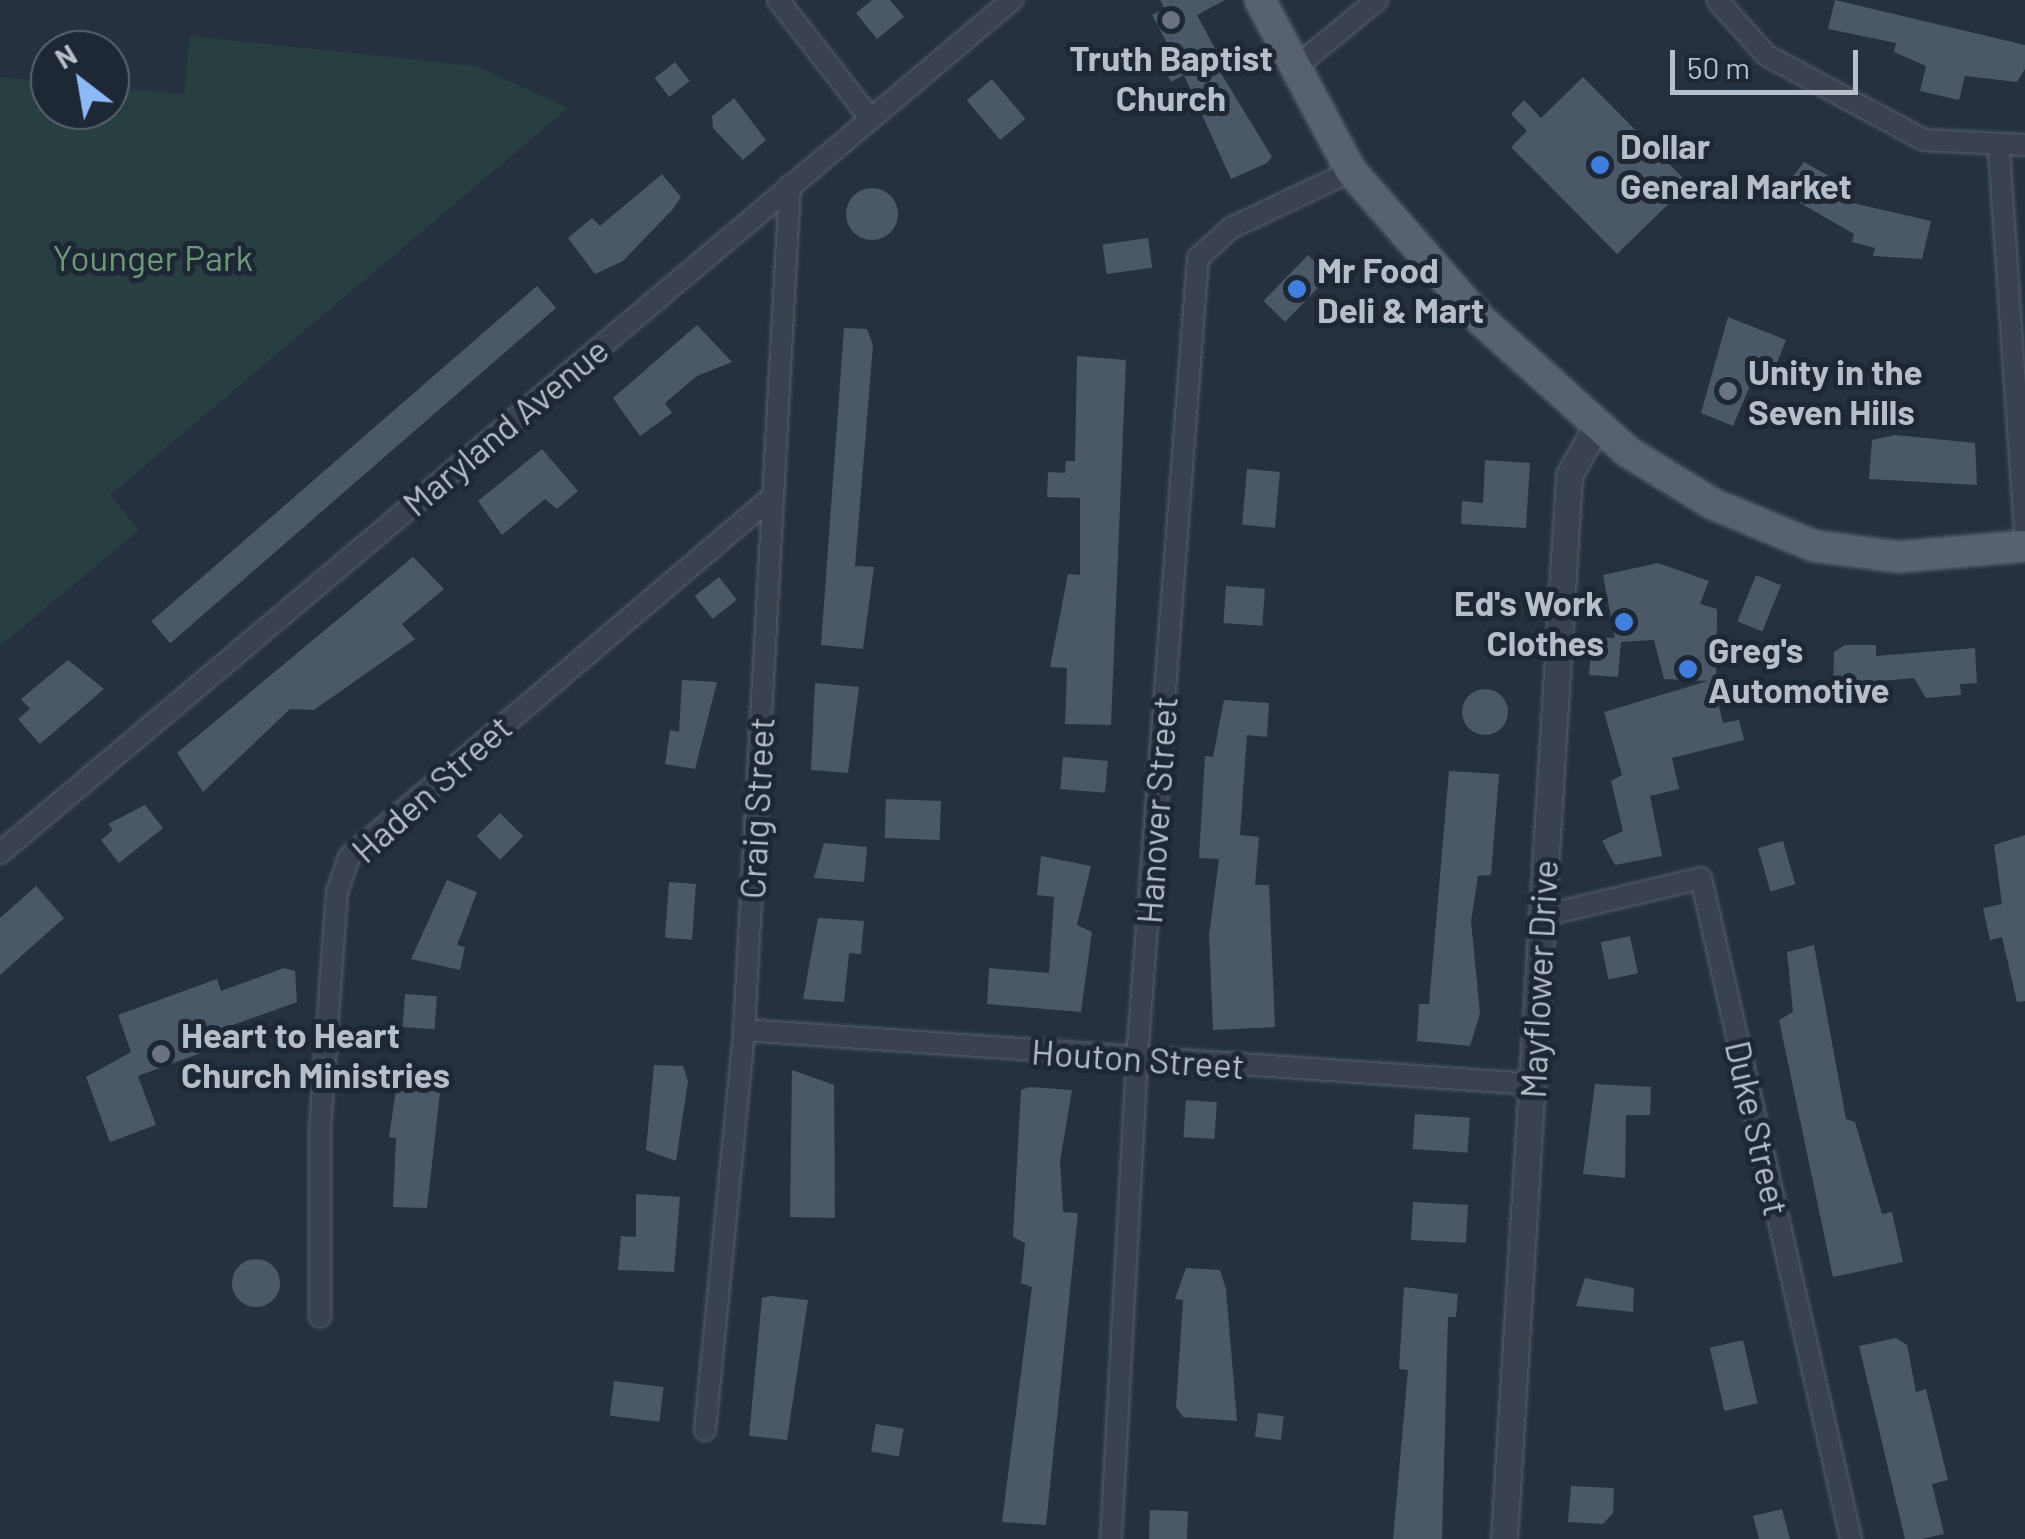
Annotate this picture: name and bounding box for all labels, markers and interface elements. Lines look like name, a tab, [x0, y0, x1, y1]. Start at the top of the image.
marker: Truth Baptist Church	[1160, 9, 1182, 31]
north arrow	[30, 30, 130, 130]
scale bar	[1675, 30, 1862, 92]
place label: Truth Baptist Church	[1069, 36, 1273, 118]
text: N	[49, 37, 82, 75]
text: 50 m	[1687, 49, 1750, 85]
place label: Dollar General Market	[1620, 124, 1852, 206]
marker: Dollar General Market	[1589, 154, 1611, 176]
park label: Younger Park	[53, 236, 253, 278]
place label: Mr Food Deli & Mart	[1317, 248, 1484, 330]
marker: Mr Food Deli & Mart	[1286, 278, 1308, 300]
street label: Maryland Avenue	[394, 328, 616, 524]
place label: Unity in the Seven Hills	[1748, 350, 1923, 432]
marker: Unity in the Seven Hills	[1717, 380, 1739, 402]
place label: Ed's Work Clothes	[1454, 581, 1604, 663]
marker: Ed's Work Clothes	[1613, 611, 1635, 633]
place label: Greg's Automotive	[1708, 628, 1890, 710]
marker: Greg's Automotive	[1677, 658, 1699, 680]
street label: Hanover Street	[1127, 695, 1185, 925]
street label: Haden Street	[343, 705, 519, 871]
street label: Craig Street	[730, 716, 782, 900]
street label: Mayflower Drive	[1511, 859, 1565, 1099]
place label: Heart to Heart Church Ministries	[181, 1013, 450, 1095]
street label: Houton Street	[1030, 1030, 1246, 1086]
street label: Duke Street	[1718, 1037, 1798, 1219]
marker: Heart to Heart Church Ministries	[150, 1043, 172, 1065]

